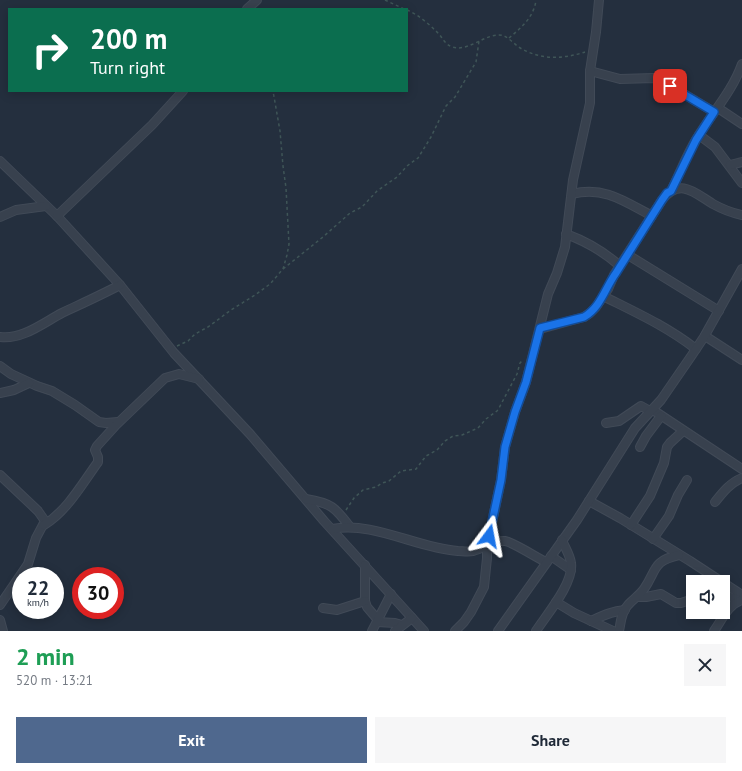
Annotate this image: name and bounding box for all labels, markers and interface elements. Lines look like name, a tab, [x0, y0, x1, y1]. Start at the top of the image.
text: 200 m	[90, 20, 167, 57]
icon: right	[24, 24, 76, 76]
text: Turn right	[90, 56, 165, 79]
pin	[653, 69, 687, 103]
icon: arrive	[659, 75, 681, 97]
position arrow	[468, 515, 510, 557]
speed limit sign: 30	[72, 567, 124, 619]
text: 22	[27, 575, 49, 601]
map controls	[686, 575, 730, 619]
button: sound	[686, 575, 730, 619]
text: km/h	[27, 596, 49, 609]
text: 2 min	[16, 641, 75, 672]
button: close	[684, 644, 726, 686]
text: 520 m · 13:21	[16, 672, 93, 689]
button: Exit	[16, 717, 367, 763]
button: Share	[375, 717, 726, 763]

